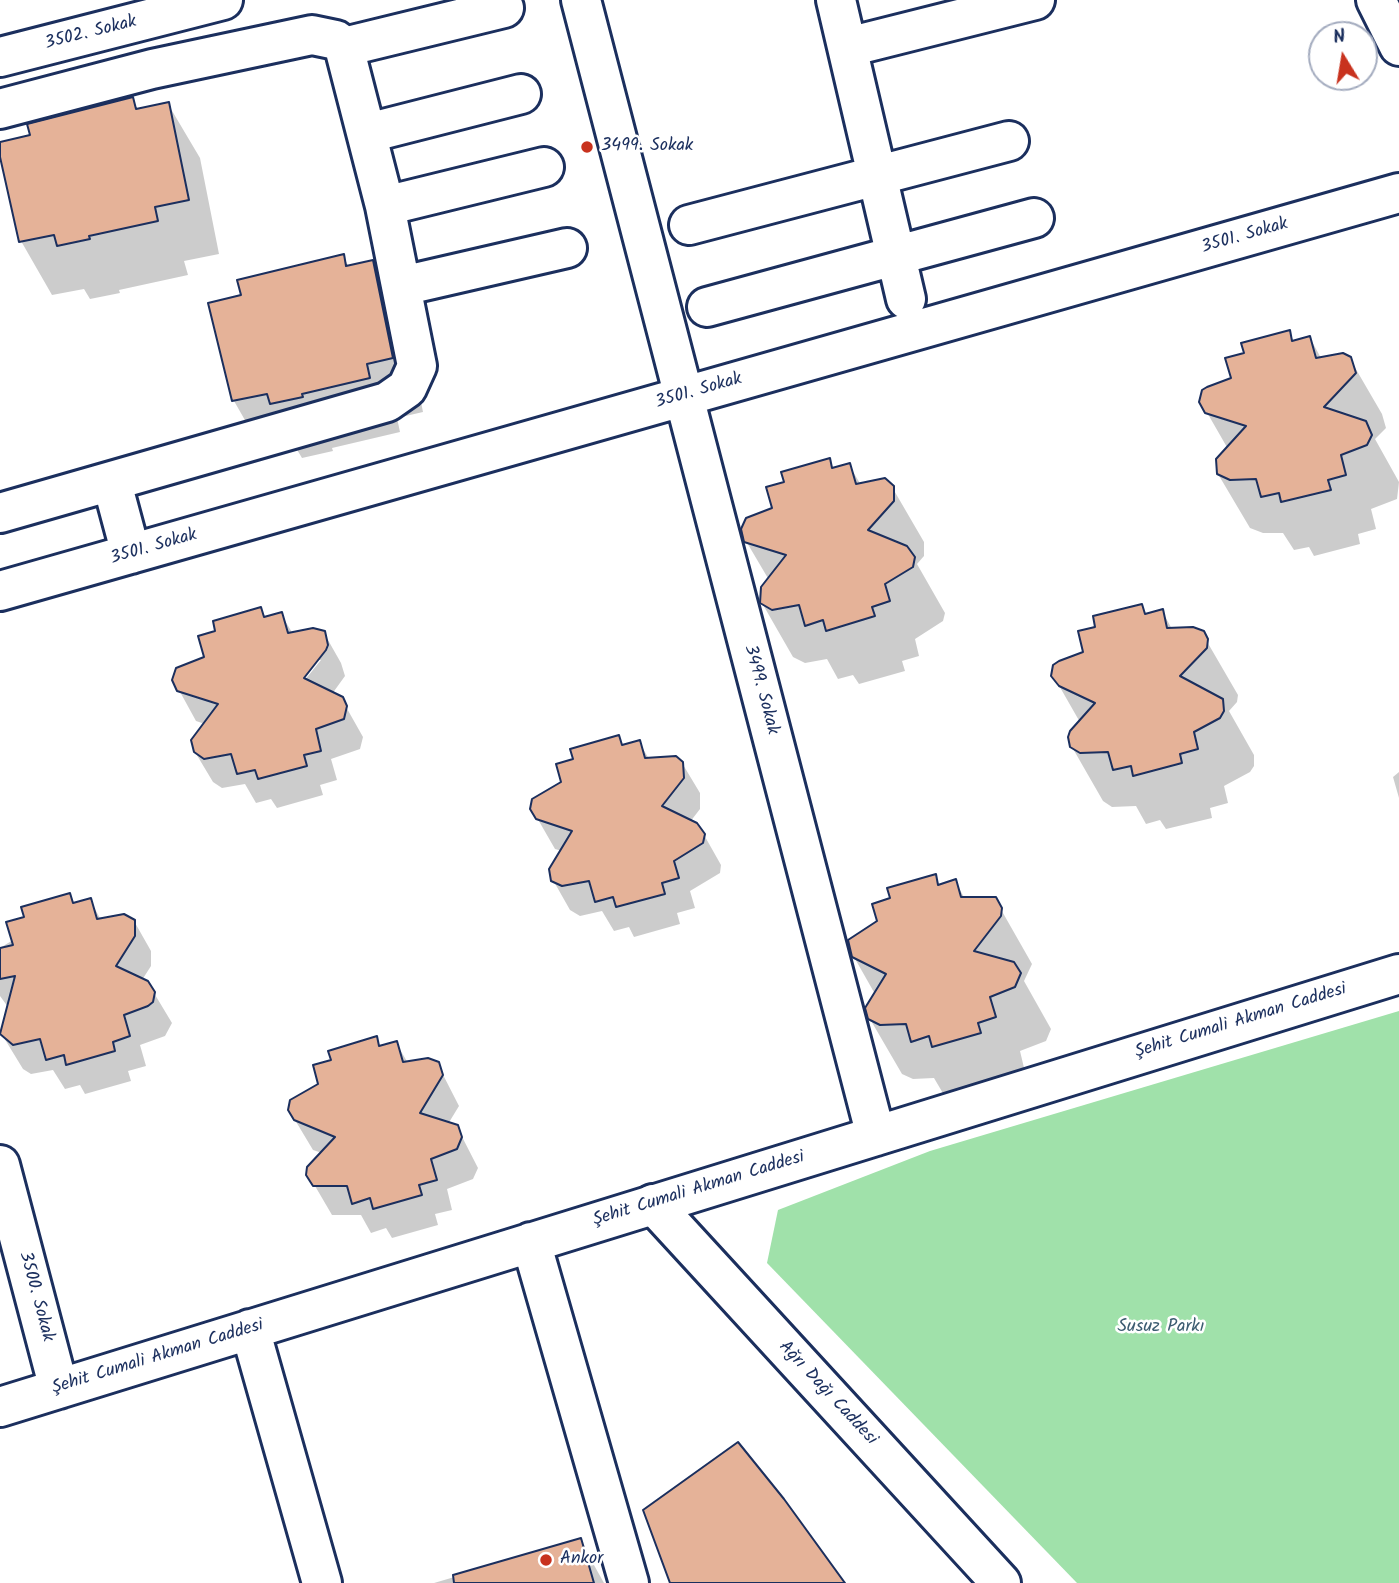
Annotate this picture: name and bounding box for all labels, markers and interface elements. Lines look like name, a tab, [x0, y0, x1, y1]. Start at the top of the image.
street label: 3502. Sokak	[43, 12, 139, 56]
north arrow	[1308, 21, 1378, 91]
text: N	[1331, 21, 1348, 53]
place label: 3499. Sokak	[601, 136, 693, 158]
marker: 3499. Sokak	[579, 139, 595, 155]
street label: 3501. Sokak	[1199, 214, 1291, 260]
street label: 3501. Sokak	[653, 369, 745, 415]
street label: 3501. Sokak	[108, 525, 200, 571]
street label: 3499. Sokak	[738, 643, 782, 737]
street label: Şehit Cumali Akman Caddesi	[1133, 979, 1349, 1065]
street label: Şehit Cumali Akman Caddesi	[591, 1147, 807, 1233]
street label: 3500. Sokak	[13, 1250, 57, 1344]
street label: Şehit Cumali Akman Caddesi	[50, 1315, 266, 1401]
park label: Susuz Parkı	[1118, 1317, 1204, 1339]
street label: Ağrı Dağı Caddesi	[773, 1337, 881, 1451]
place label: Ankor	[560, 1549, 603, 1571]
marker: Ankor	[538, 1552, 554, 1568]

